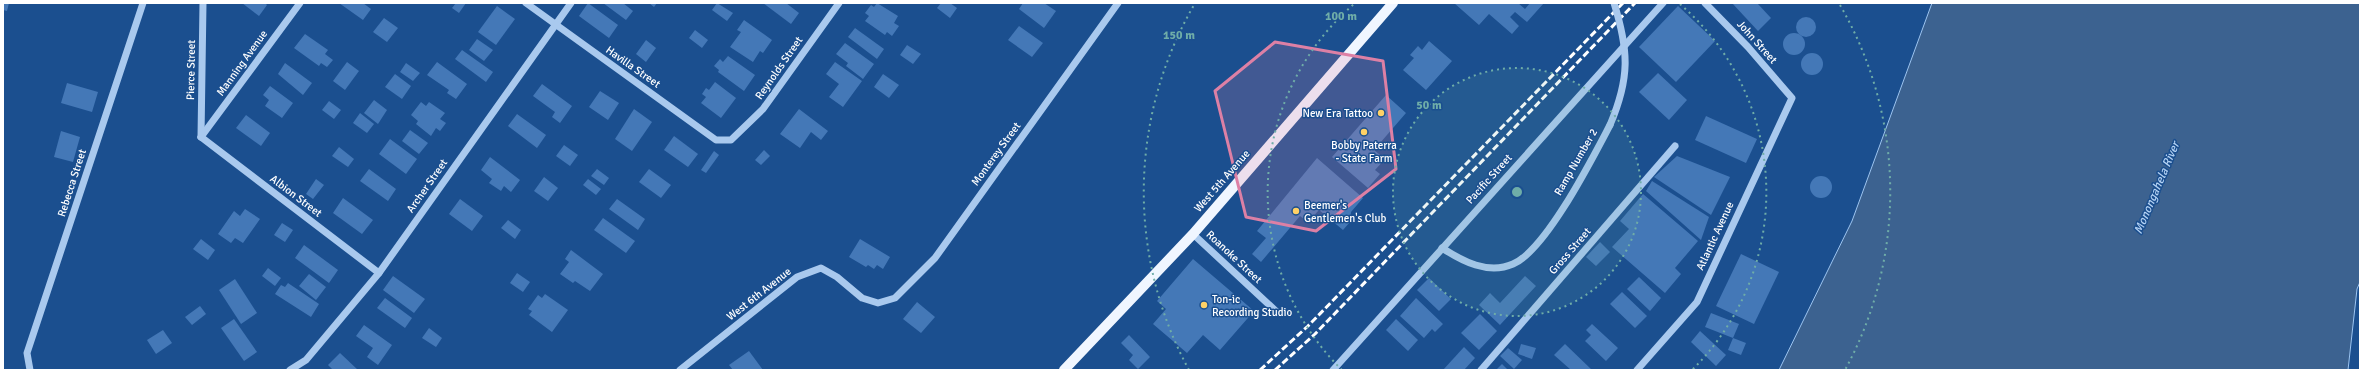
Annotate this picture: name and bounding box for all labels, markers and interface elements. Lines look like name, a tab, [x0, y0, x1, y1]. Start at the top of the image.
text: 100 m	[1325, 9, 1357, 24]
street label: John Street	[1734, 18, 1780, 66]
street label: Manning Avenue	[214, 28, 270, 98]
text: 150 m	[1163, 28, 1195, 43]
street label: Reynolds Street	[753, 34, 806, 102]
street label: Pierce Street	[184, 40, 198, 100]
street label: Havilla Street	[603, 43, 663, 91]
text: 50 m	[1416, 98, 1442, 113]
place label: New Era Tattoo	[1302, 107, 1373, 120]
marker: New Era Tattoo	[1376, 108, 1386, 118]
street label: Monterey Street	[969, 120, 1023, 188]
street label: Ramp Number 2	[1552, 126, 1600, 198]
marker: Bobby Paterra - State Farm	[1359, 127, 1369, 137]
water label: Monongahela River	[2131, 138, 2184, 236]
place label: Bobby Paterra - State Farm	[1331, 139, 1397, 165]
street label: Rebecca Street	[55, 147, 89, 218]
street label: West 5th Avenue	[1191, 147, 1253, 215]
street label: Pacific Street	[1463, 151, 1515, 207]
street label: Archer Street	[404, 157, 450, 215]
street label: Albion Street	[268, 172, 325, 220]
centre of rings	[1510, 185, 1524, 199]
place label: Beemer's Gentlemen's Club	[1304, 199, 1387, 225]
street label: Atlantic Avenue	[1693, 200, 1737, 272]
marker: Beemer's Gentlemen's Club	[1291, 206, 1301, 216]
street label: Gross Street	[1546, 225, 1594, 277]
street label: Roanoke Street	[1203, 228, 1265, 286]
street label: West 6th Avenue	[724, 265, 794, 323]
place label: Ton-ic Recording Studio	[1212, 293, 1293, 319]
marker: Ton-ic Recording Studio	[1199, 300, 1209, 310]

